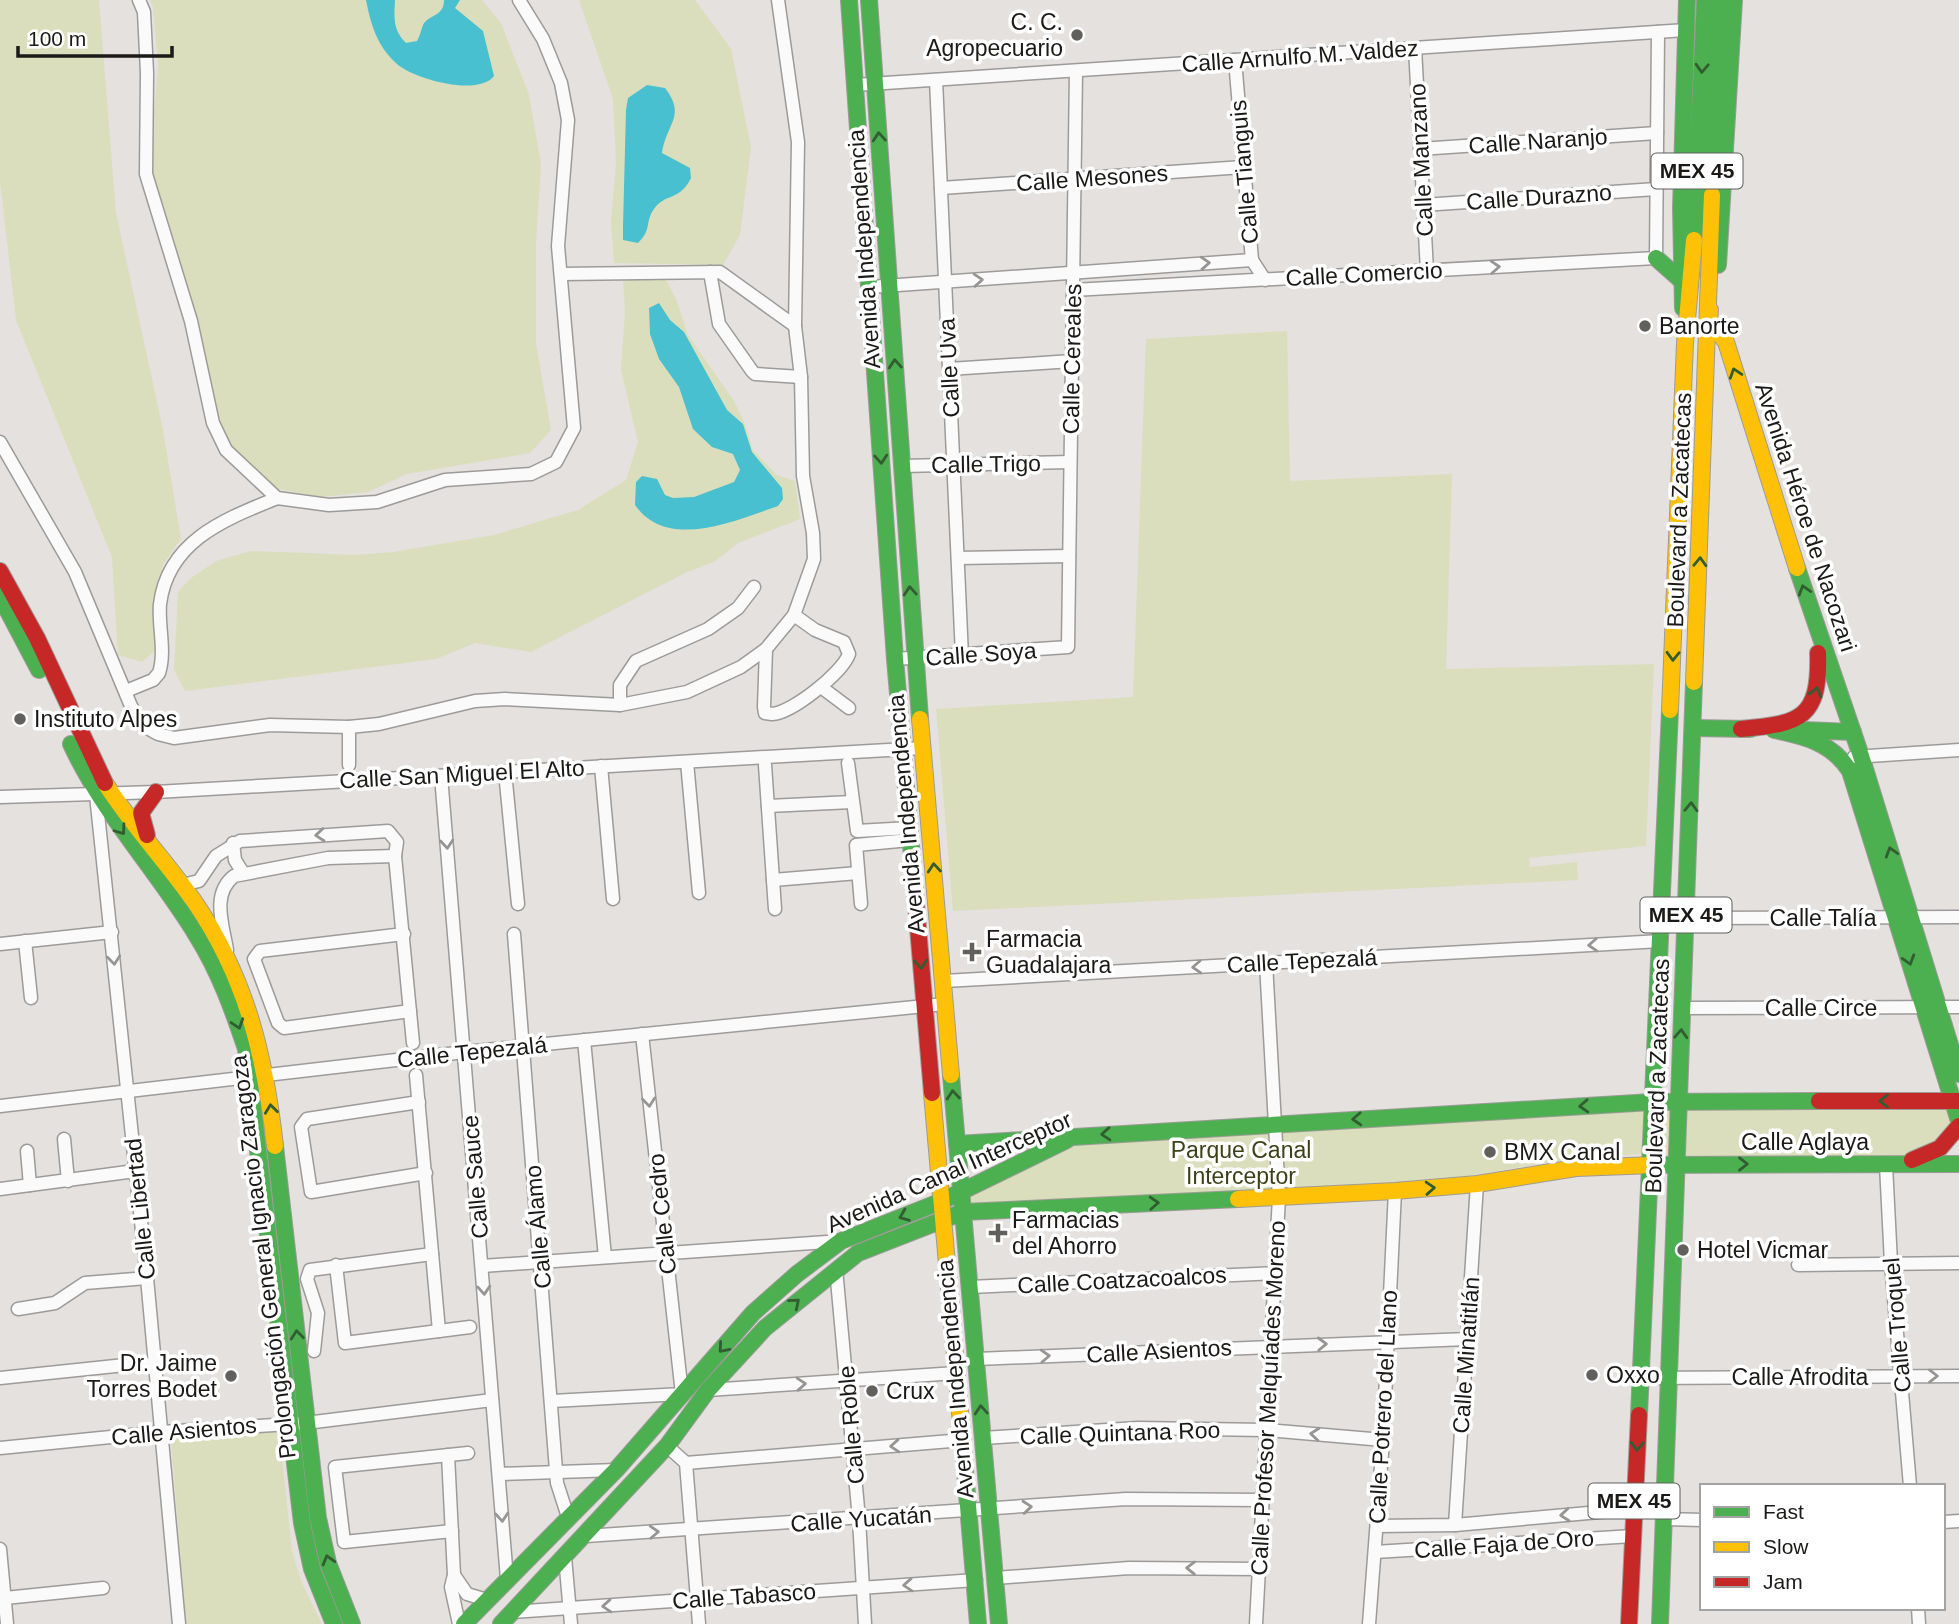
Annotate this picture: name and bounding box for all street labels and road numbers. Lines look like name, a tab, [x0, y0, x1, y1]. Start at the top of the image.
street label: Calle Arnulfo M. Valdez	[1181, 35, 1419, 77]
street label: Calle Manzano	[1404, 83, 1438, 237]
street label: Calle Tianguis	[1225, 99, 1263, 245]
street label: Calle Naranjo	[1468, 123, 1608, 159]
street label: Avenida Independencia	[843, 128, 885, 370]
road number: MEX 45	[1652, 154, 1742, 188]
street label: Calle Mesones	[1015, 160, 1169, 196]
street label: Calle Durazno	[1465, 179, 1613, 215]
street label: Calle Comercio	[1285, 257, 1443, 291]
street label: Calle Cereales	[1058, 283, 1086, 435]
street label: Calle Uva	[933, 317, 965, 418]
street label: Avenida Héroe de Nacozari	[1750, 379, 1862, 655]
street label: Boulevard a Zacatecas	[1662, 392, 1696, 628]
street label: Calle Trigo	[931, 450, 1041, 478]
street label: Calle Soya	[925, 637, 1038, 671]
street label: Avenida Independencia	[883, 693, 929, 935]
street label: Calle San Miguel El Alto	[339, 755, 585, 793]
road number: MEX 45	[1640, 898, 1732, 932]
street label: Calle Talía	[1770, 905, 1877, 931]
street label: Calle Tepezalá	[1226, 944, 1378, 978]
street label: Boulevard a Zacatecas	[1640, 958, 1674, 1194]
street label: Calle Circe	[1765, 995, 1877, 1021]
street label: Calle Tepezalá	[396, 1031, 548, 1073]
street label: Prolongación General Ignacio Zaragoza	[225, 1053, 301, 1460]
street label: Avenida Canal Interceptor	[822, 1106, 1076, 1238]
street label: Calle Sauce	[457, 1114, 493, 1240]
street label: Calle Aglaya	[1741, 1129, 1869, 1155]
street label: Calle Libertad	[120, 1137, 160, 1281]
street label: Calle Cedro	[643, 1152, 681, 1276]
street label: Calle Álamo	[520, 1164, 556, 1290]
street label: Calle Profesor Melquíades Moreno	[1246, 1220, 1290, 1576]
street label: Calle Troquel	[1878, 1256, 1916, 1394]
street label: Avenida Independencia	[932, 1258, 978, 1500]
street label: Calle Coatzacoalcos	[1017, 1262, 1227, 1298]
street label: Calle Minatitlán	[1448, 1276, 1484, 1434]
street label: Calle Potrero del Llano	[1364, 1289, 1402, 1525]
street label: Calle Asientos	[1086, 1334, 1232, 1368]
street label: Calle Afrodita	[1732, 1364, 1869, 1390]
street label: Calle Roble	[833, 1365, 869, 1485]
street label: Calle Asientos	[110, 1412, 258, 1450]
street label: Calle Quintana Roo	[1019, 1417, 1221, 1449]
road number: MEX 45	[1588, 1484, 1680, 1518]
street label: Calle Yucatán	[790, 1501, 932, 1537]
street label: Calle Faja de Oro	[1413, 1525, 1595, 1563]
street label: Calle Tabasco	[671, 1578, 817, 1614]

